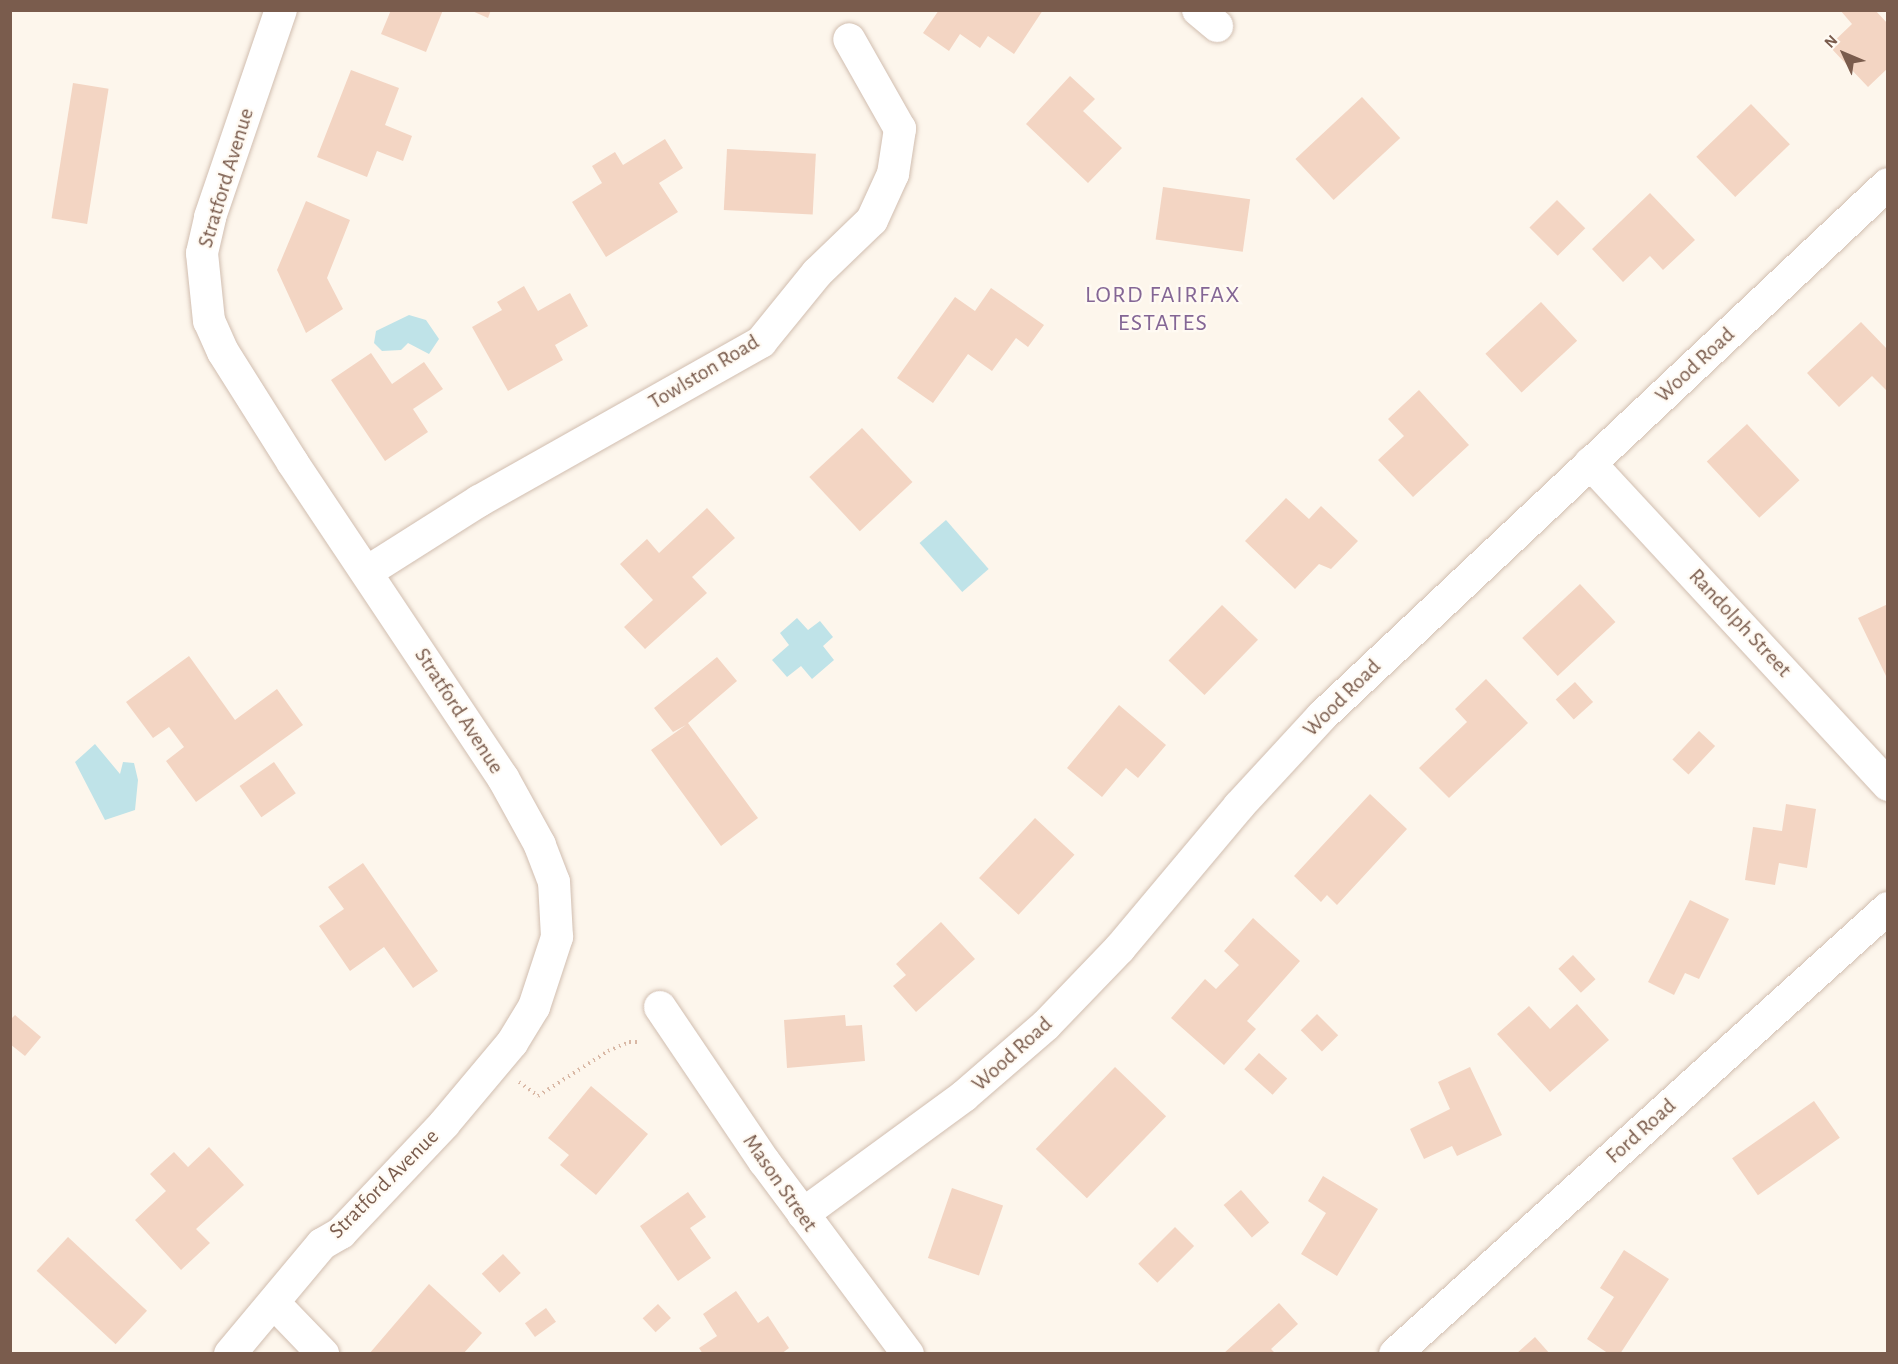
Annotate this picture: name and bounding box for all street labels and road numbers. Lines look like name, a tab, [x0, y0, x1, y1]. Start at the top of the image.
street label: Stratford Avenue	[192, 105, 260, 251]
street label: Wood Road	[1650, 322, 1740, 408]
street label: Towlston Road	[644, 329, 764, 415]
street label: Randolph Street	[1683, 563, 1797, 683]
street label: Stratford Avenue	[409, 643, 509, 779]
street label: Wood Road	[1298, 654, 1386, 742]
street label: Wood Road	[966, 1011, 1058, 1097]
street label: Ford Road	[1601, 1093, 1681, 1169]
street label: Stratford Avenue	[324, 1124, 444, 1244]
street label: Mason Street	[737, 1129, 823, 1237]

